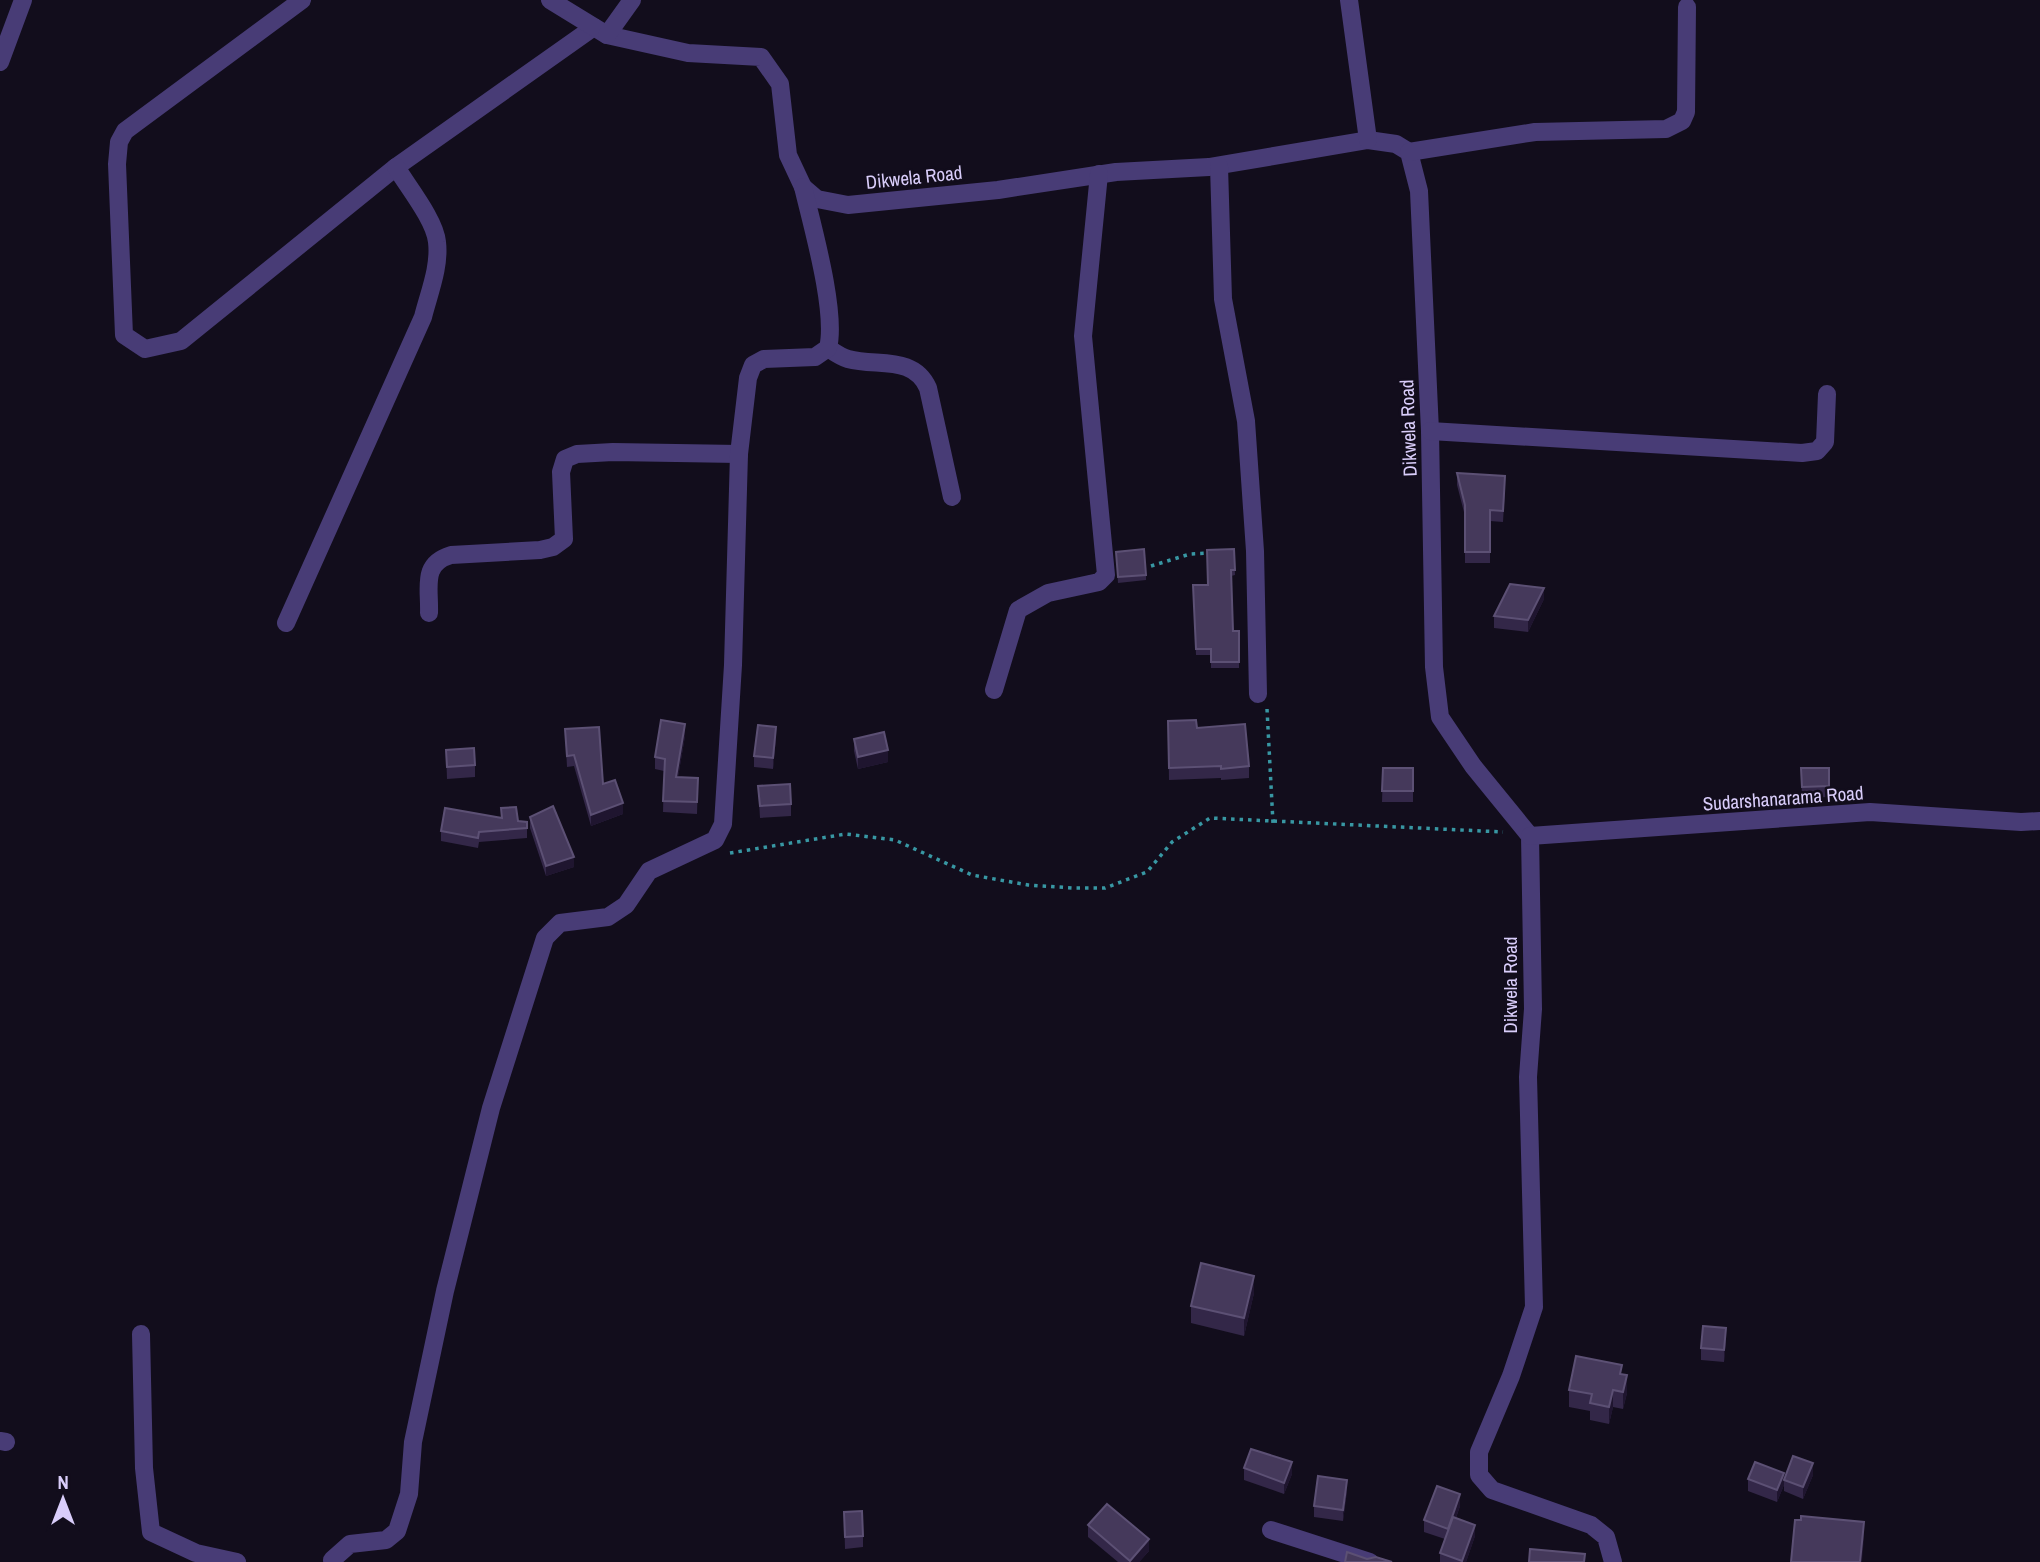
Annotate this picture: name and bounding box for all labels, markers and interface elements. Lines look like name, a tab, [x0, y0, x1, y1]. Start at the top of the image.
street label: Dikwela Road	[864, 159, 964, 195]
street label: Dikwela Road	[1393, 379, 1423, 477]
street label: Sudarshanarama Road	[1702, 779, 1864, 817]
street label: Dikwela Road	[1497, 937, 1523, 1033]
north arrow	[28, 1464, 98, 1534]
text: N	[57, 1469, 69, 1495]

